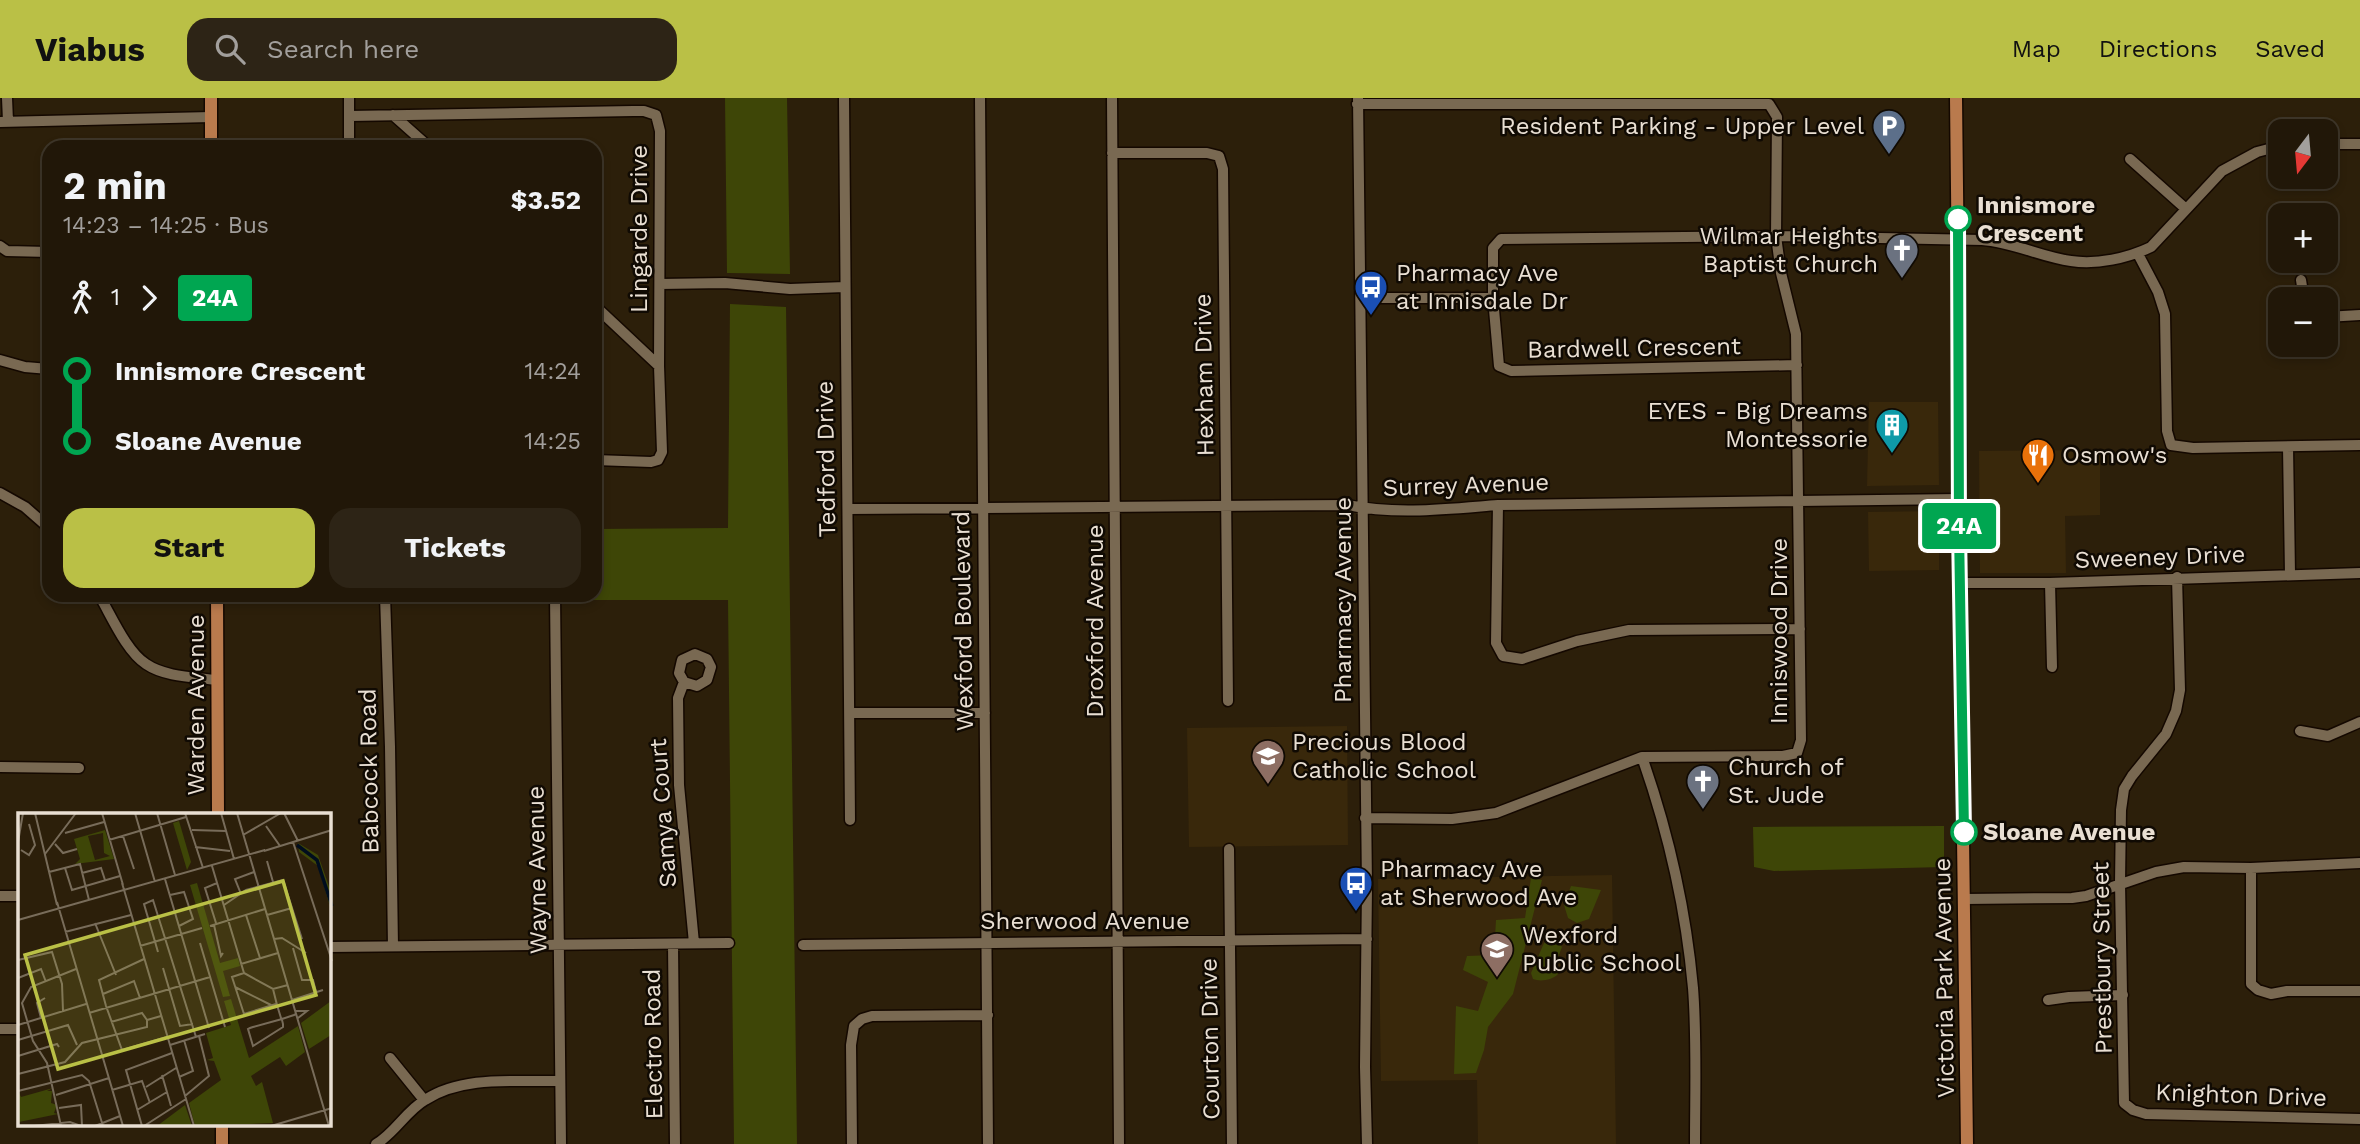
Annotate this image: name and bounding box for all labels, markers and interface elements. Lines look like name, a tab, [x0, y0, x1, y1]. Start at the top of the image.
search box	[187, 18, 677, 81]
text: Viabus	[35, 30, 145, 69]
icon: search	[211, 30, 249, 68]
text: Search here	[267, 34, 419, 64]
text: Map	[2012, 35, 2061, 63]
text: Directions	[2099, 35, 2217, 63]
text: Saved	[2255, 35, 2325, 63]
parking icon: Resident Parking - Upper Level	[1870, 107, 1908, 156]
place label: Resident Parking - Upper Level	[1500, 112, 1865, 140]
north arrow	[2268, 119, 2338, 189]
map controls	[2268, 119, 2338, 357]
street label: Lingarde Drive	[625, 145, 653, 313]
text: 2 min	[63, 164, 167, 208]
text: $3.52	[511, 185, 581, 215]
place label: Innismore Crescent	[1977, 191, 2095, 247]
button: +	[2268, 203, 2338, 273]
marker: Innismore Crescent	[1945, 206, 1971, 232]
text: 14:23 – 14:25 · Bus	[63, 212, 269, 239]
place label: Wilmar Heights Baptist Church	[1700, 222, 1878, 278]
church icon: Wilmar Heights Baptist Church	[1883, 231, 1921, 280]
place label: Pharmacy Ave at Innisdale Dr	[1396, 259, 1568, 315]
bus stop icon: Pharmacy Ave at Innisdale Dr	[1352, 268, 1390, 317]
icon: walk	[63, 279, 101, 317]
icon: forward	[130, 279, 168, 317]
text: 1	[111, 284, 120, 311]
text: 24A	[192, 284, 238, 312]
button: −	[2268, 287, 2338, 357]
street label: Hexham Drive	[1189, 293, 1219, 457]
street label: Bardwell Crescent	[1527, 332, 1741, 364]
text: Innismore Crescent	[115, 356, 365, 386]
text: 14:24	[524, 358, 581, 385]
street label: Tedford Drive	[811, 380, 841, 538]
place label: EYES - Big Dreams Montessorie	[1648, 397, 1868, 453]
building icon: EYES - Big Dreams Montessorie	[1873, 406, 1911, 455]
text: Sloane Avenue	[115, 426, 302, 456]
text: 14:25	[524, 428, 581, 455]
restaurant icon: Osmow's	[2019, 436, 2057, 485]
place label: Osmow's	[2062, 441, 2168, 469]
street label: Surrey Avenue	[1382, 468, 1550, 502]
street label: Pharmacy Avenue	[1329, 497, 1357, 703]
line badge: 24A	[1919, 503, 1999, 549]
button: Start	[63, 508, 315, 588]
button: Tickets	[329, 508, 581, 588]
street label: Wexford Boulevard	[947, 511, 979, 731]
text: 24A	[1936, 512, 1982, 540]
street label: Droxford Avenue	[1081, 524, 1109, 718]
street label: Inniswood Drive	[1765, 538, 1793, 724]
street label: Sweeney Drive	[2074, 540, 2246, 574]
street label: Warden Avenue	[182, 615, 210, 795]
street label: Babcock Road	[354, 688, 384, 854]
place label: Precious Blood Catholic School	[1292, 728, 1477, 784]
school or university icon: Precious Blood Catholic School	[1249, 737, 1287, 786]
street label: Samya Court	[644, 738, 682, 888]
place label: Church of St. Jude	[1728, 753, 1844, 809]
church icon: Church of St. Jude	[1684, 762, 1722, 811]
street label: Wayne Avenue	[522, 786, 552, 954]
inset map	[18, 813, 331, 1126]
place label: Sloane Avenue	[1983, 818, 2156, 846]
marker: Sloane Avenue	[1951, 819, 1977, 845]
place label: Pharmacy Ave at Sherwood Ave	[1380, 855, 1577, 911]
street label: Victoria Park Avenue	[1928, 858, 1960, 1098]
street label: Prestbury Street	[2086, 862, 2118, 1054]
bus stop icon: Pharmacy Ave at Sherwood Ave	[1337, 864, 1375, 913]
street label: Sherwood Avenue	[980, 907, 1190, 935]
place label: Wexford Public School	[1522, 921, 1682, 977]
school or university icon: Wexford Public School	[1478, 930, 1516, 979]
street label: Courton Drive	[1195, 958, 1225, 1120]
street label: Electro Road	[638, 968, 668, 1120]
street label: Knighton Drive	[2155, 1078, 2327, 1112]

